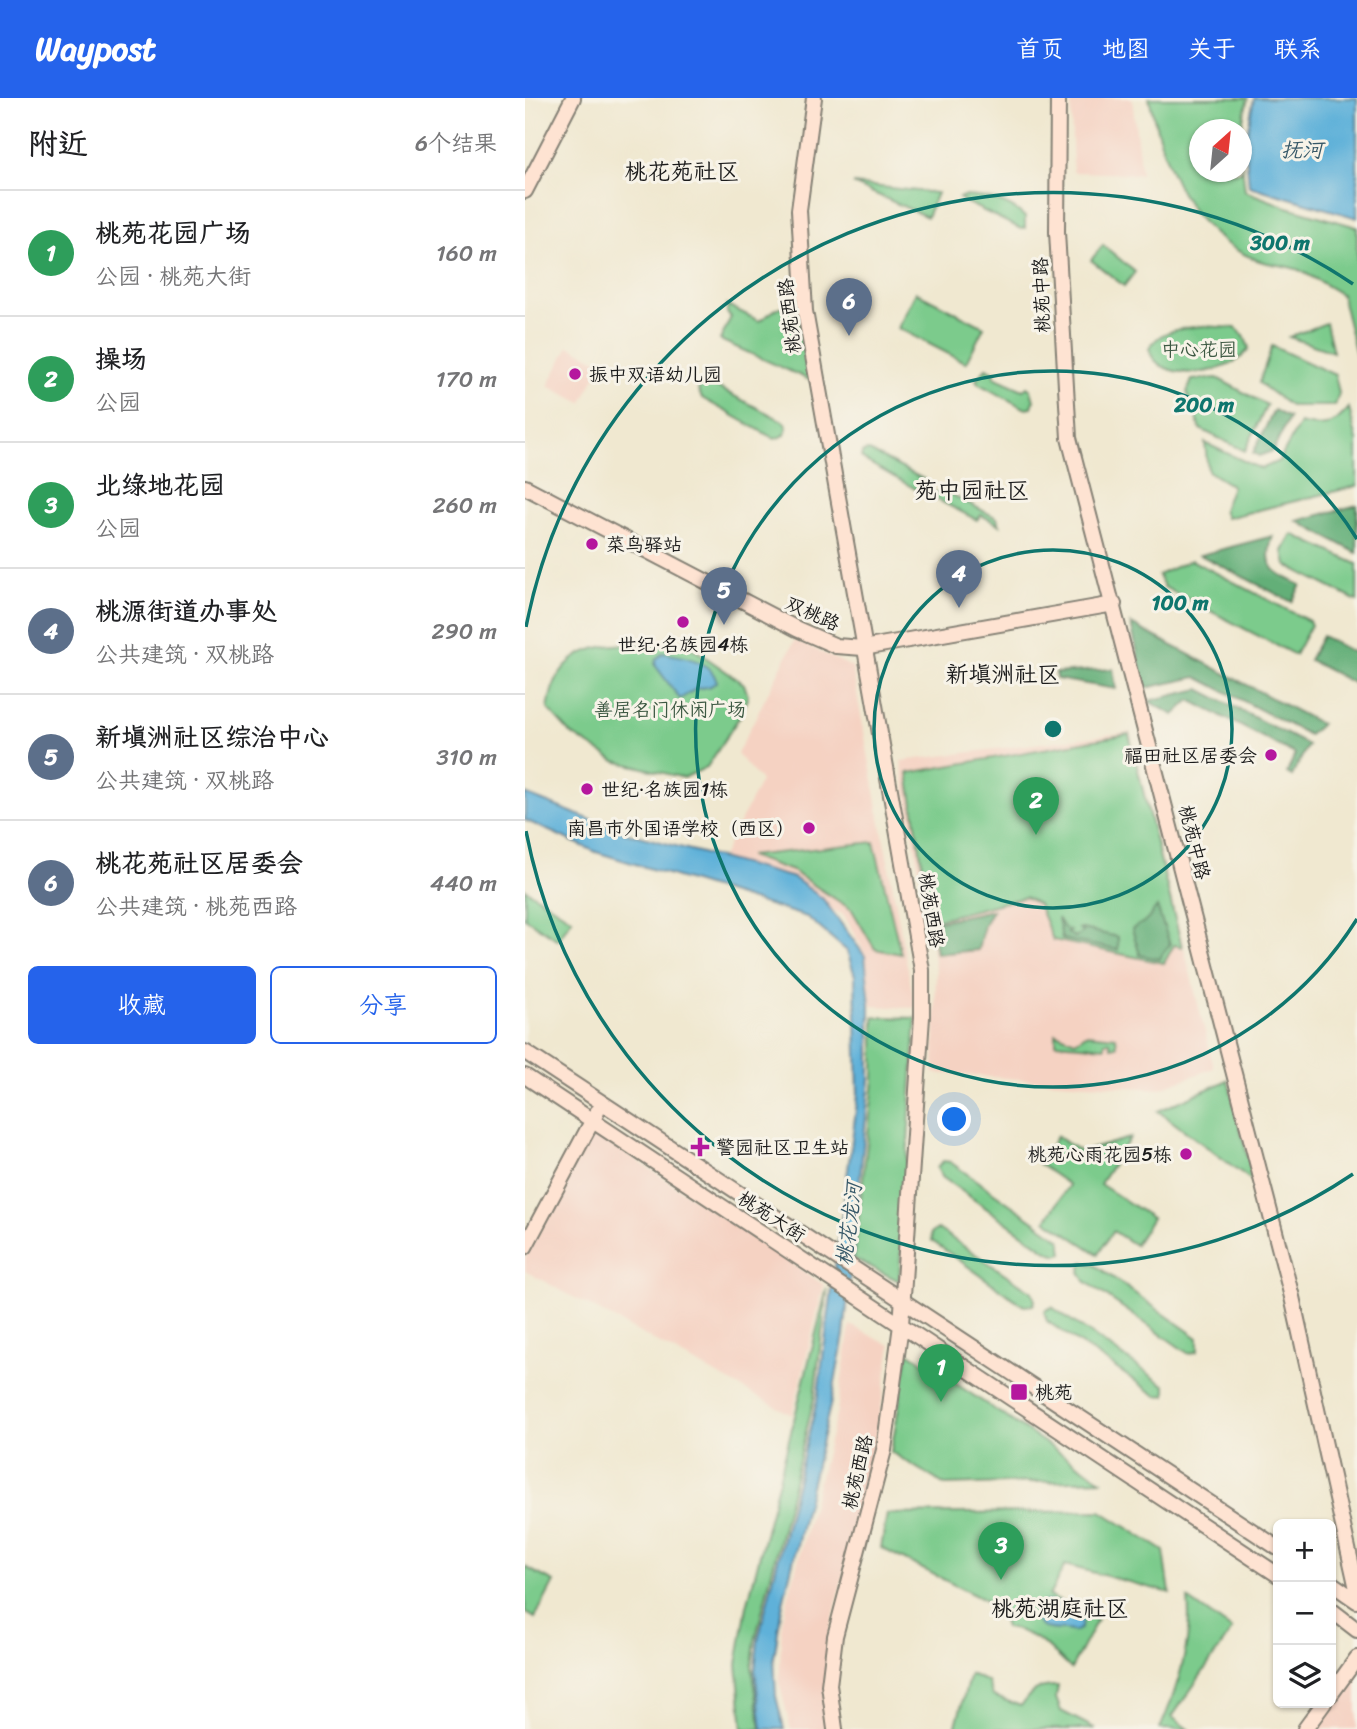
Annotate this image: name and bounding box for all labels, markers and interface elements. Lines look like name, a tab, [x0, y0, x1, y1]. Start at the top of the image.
text: Waypost	[35, 20, 156, 78]
text: 首页	[1016, 28, 1064, 70]
text: 地图	[1102, 28, 1150, 70]
text: 关于	[1188, 28, 1236, 70]
text: 联系	[1274, 28, 1322, 70]
text: 附近	[28, 117, 88, 171]
north arrow	[1189, 119, 1252, 182]
text: 6个结果	[415, 123, 497, 164]
water label: 抚河	[1281, 131, 1326, 169]
district label: 桃花苑社区	[625, 151, 740, 192]
text: 桃苑花园广场	[95, 210, 251, 256]
text: 300 m	[1249, 224, 1311, 262]
text: 1	[46, 233, 56, 274]
text: 160 m	[436, 233, 497, 274]
text: 公园 · 桃苑大街	[95, 256, 251, 297]
street label: 桃苑中路	[1024, 256, 1059, 334]
street label: 桃苑西路	[768, 276, 811, 356]
pin: 6	[826, 278, 872, 336]
park label: 中心花园	[1161, 333, 1237, 366]
text: 操场	[95, 336, 147, 382]
place label: 振中双语幼儿园	[589, 358, 722, 391]
text: 2	[44, 359, 58, 400]
text: 170 m	[436, 359, 497, 400]
marker: 振中双语幼儿园	[567, 366, 583, 382]
text: 公园	[95, 382, 141, 423]
text: 200 m	[1173, 386, 1235, 424]
text: 北绿地花园	[95, 462, 225, 508]
district label: 苑中园社区	[915, 470, 1030, 511]
text: 3	[45, 485, 57, 526]
text: 260 m	[432, 485, 497, 526]
text: 公园	[95, 508, 141, 549]
place label: 菜鸟驿站	[606, 528, 682, 561]
marker: 菜鸟驿站	[584, 536, 600, 552]
pin: 4	[936, 550, 982, 608]
pin: 5	[701, 567, 747, 625]
text: 100 m	[1151, 584, 1209, 622]
street label: 双桃路	[780, 587, 846, 640]
text: 桃源街道办事处	[95, 588, 277, 634]
text: 4	[44, 611, 58, 652]
text: 290 m	[431, 611, 497, 652]
marker: 世纪·名族园4栋	[675, 614, 691, 630]
place label: 世纪·名族园4栋	[618, 628, 748, 661]
text: 公共建筑 · 双桃路	[95, 634, 274, 675]
district label: 新填洲社区	[946, 654, 1061, 695]
park label: 善居名门休闲广场	[594, 693, 746, 726]
text: 新填洲社区综治中心	[95, 714, 329, 760]
centre of rings	[1041, 717, 1065, 741]
text: 5	[44, 737, 58, 778]
text: 310 m	[436, 737, 497, 778]
place label: 福田社区居委会	[1124, 739, 1257, 772]
marker: 福田社区居委会	[1263, 747, 1279, 763]
text: 公共建筑 · 双桃路	[95, 760, 274, 801]
place label: 世纪·名族园1栋	[601, 773, 728, 806]
pin: 2	[1013, 777, 1059, 835]
marker: 世纪·名族园1栋	[579, 781, 595, 797]
street label: 桃苑中路	[1169, 801, 1220, 883]
place label: 南昌市外国语学校（西区）	[567, 812, 795, 845]
marker: 南昌市外国语学校（西区）	[801, 820, 817, 836]
text: 桃花苑社区居委会	[95, 840, 303, 886]
text: 6	[44, 863, 58, 904]
text: 440 m	[430, 863, 497, 904]
street label: 桃苑西路	[909, 870, 954, 950]
text: 公共建筑 · 桃苑西路	[95, 886, 297, 927]
button: 收藏	[28, 966, 256, 1044]
button: 分享	[270, 966, 497, 1044]
your location	[937, 1102, 971, 1136]
place label: 警园社区卫生站	[716, 1131, 849, 1164]
marker: 警园社区卫生站	[690, 1137, 710, 1157]
place label: 桃苑心雨花园5栋	[1027, 1138, 1172, 1171]
marker: 桃苑心雨花园5栋	[1178, 1146, 1194, 1162]
water label: 桃花龙河	[825, 1177, 873, 1268]
street label: 桃苑大街	[731, 1182, 813, 1251]
pin: 1	[918, 1344, 964, 1402]
place label: 桃苑	[1035, 1376, 1073, 1409]
marker: 桃苑	[1009, 1382, 1029, 1402]
street label: 桃苑西路	[833, 1431, 882, 1513]
map controls	[1273, 1519, 1336, 1708]
button: +	[1273, 1519, 1336, 1582]
pin: 3	[978, 1522, 1024, 1580]
button: −	[1273, 1582, 1336, 1645]
district label: 桃苑湖庭社区	[991, 1588, 1129, 1629]
button: layers	[1273, 1645, 1336, 1708]

